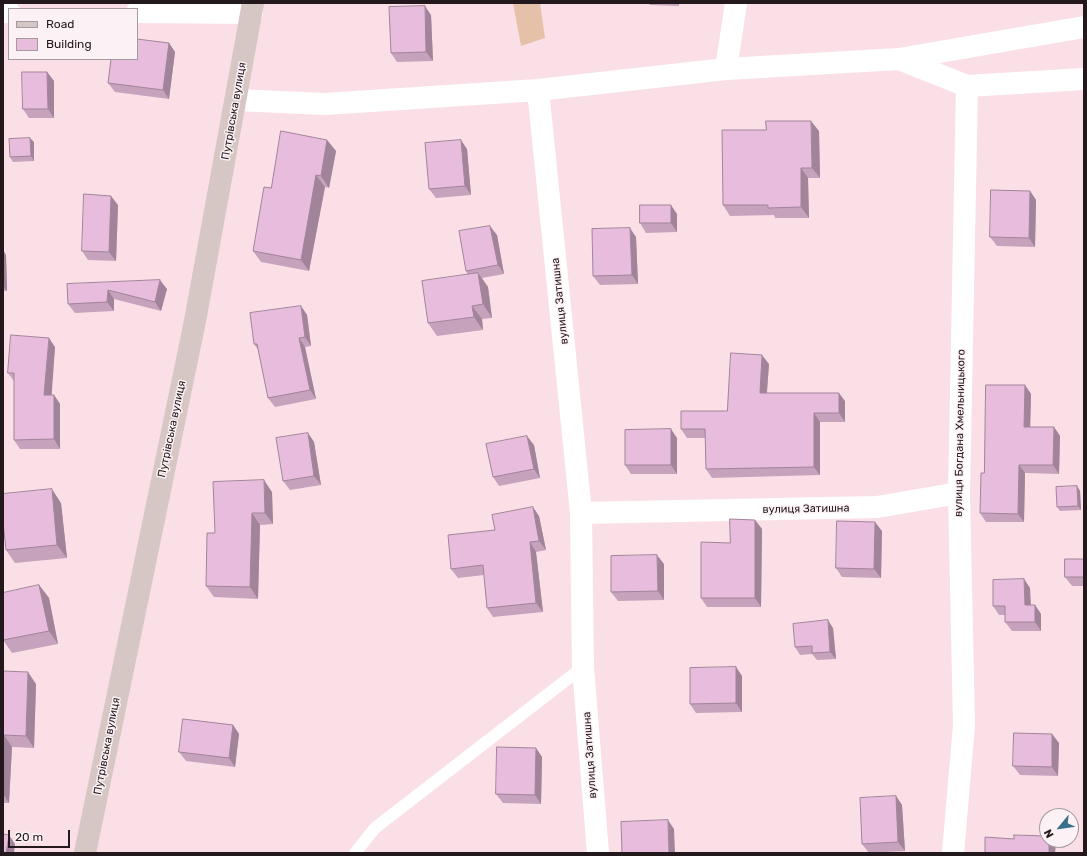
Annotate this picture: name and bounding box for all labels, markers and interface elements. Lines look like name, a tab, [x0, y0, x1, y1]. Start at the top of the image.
legend	[8, 8, 138, 60]
text: Road	[46, 17, 74, 31]
text: Building	[46, 37, 92, 51]
street label: Путрівська вулиця	[219, 61, 249, 161]
street label: вулиця Затишна	[549, 257, 571, 345]
street label: вулиця Богдана Хмельницького	[952, 349, 968, 517]
street label: Путрівська вулиця	[155, 379, 189, 479]
street label: вулиця Затишна	[762, 502, 850, 516]
street label: Путрівська вулиця	[91, 696, 123, 796]
street label: вулиця Затишна	[580, 711, 600, 799]
north arrow	[1039, 808, 1079, 848]
scale bar	[10, 822, 72, 848]
text: N	[1041, 827, 1057, 840]
text: 20 m	[15, 830, 43, 844]

